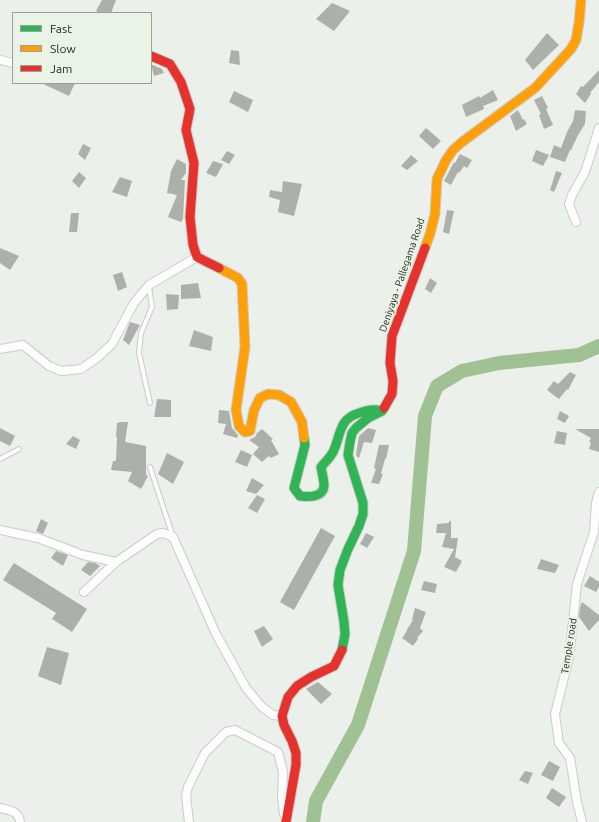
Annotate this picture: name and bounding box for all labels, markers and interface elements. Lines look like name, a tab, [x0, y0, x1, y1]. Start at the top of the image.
legend	[12, 12, 152, 84]
text: Fast	[50, 22, 72, 35]
text: Slow	[50, 42, 76, 55]
text: Jam	[50, 62, 72, 75]
street label: Deniyaya - Pallegama Road	[377, 216, 427, 334]
street label: Temple road	[559, 617, 579, 675]

